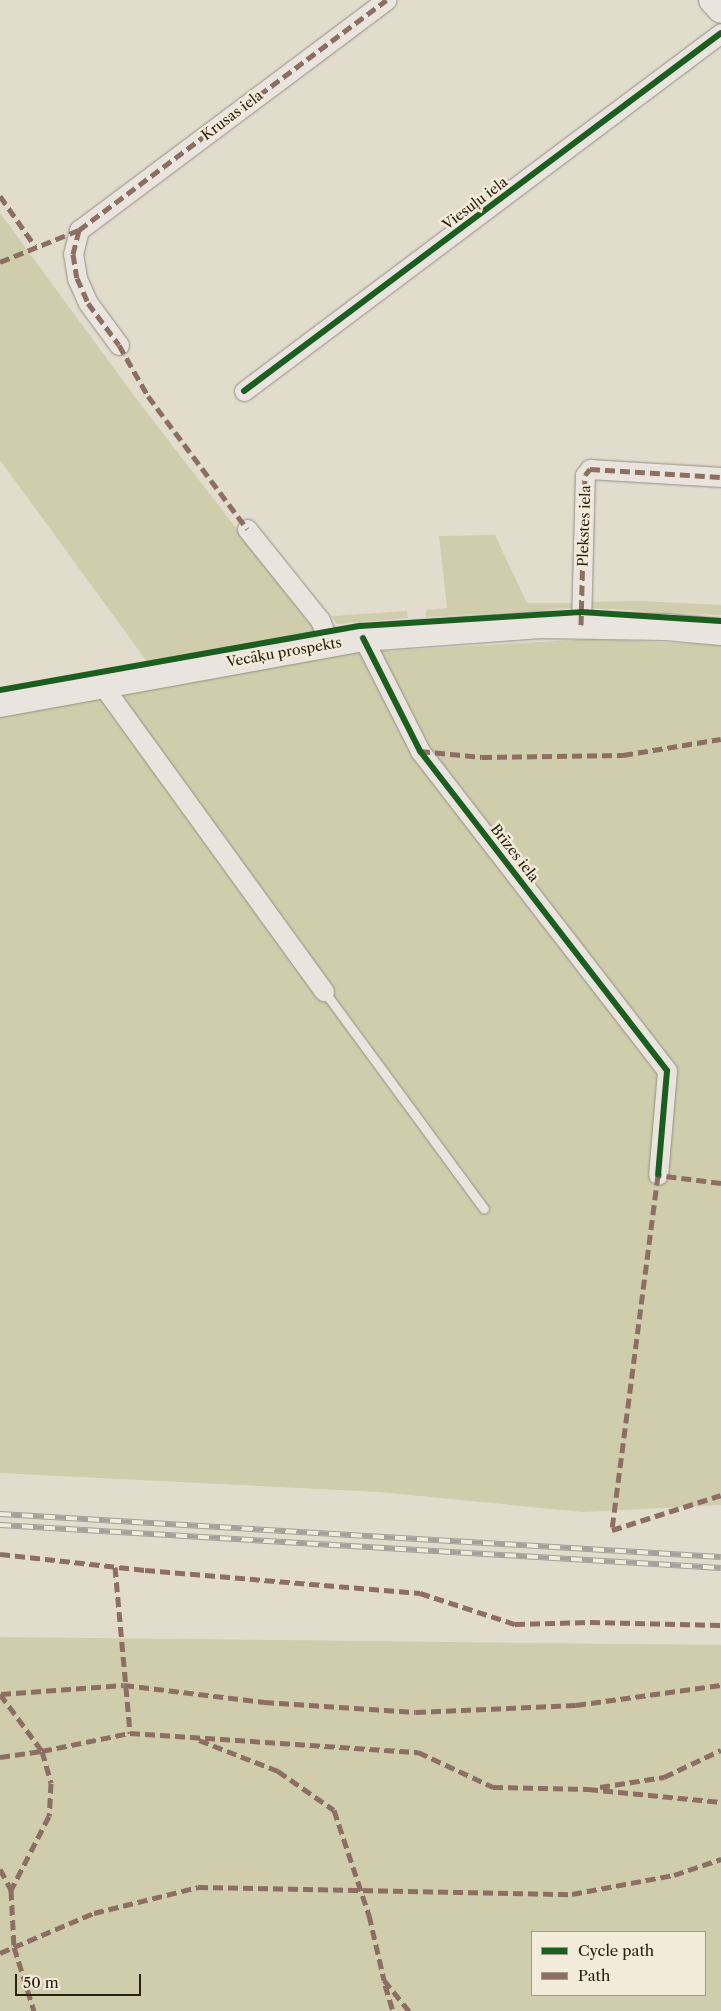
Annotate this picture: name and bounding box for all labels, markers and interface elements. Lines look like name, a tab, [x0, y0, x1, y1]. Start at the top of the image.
street label: Krusas iela	[198, 87, 266, 143]
street label: Viesuļu iela	[439, 173, 511, 233]
street label: Plekstes iela	[574, 485, 594, 567]
street label: Vecāķu prospekts	[225, 634, 343, 670]
street label: Brīzes iela	[487, 821, 543, 885]
legend	[531, 1931, 706, 1996]
text: Cycle path	[578, 1941, 654, 1960]
scale bar	[18, 1964, 144, 1996]
text: Path	[578, 1966, 610, 1985]
text: 50 m	[23, 1973, 59, 1992]

